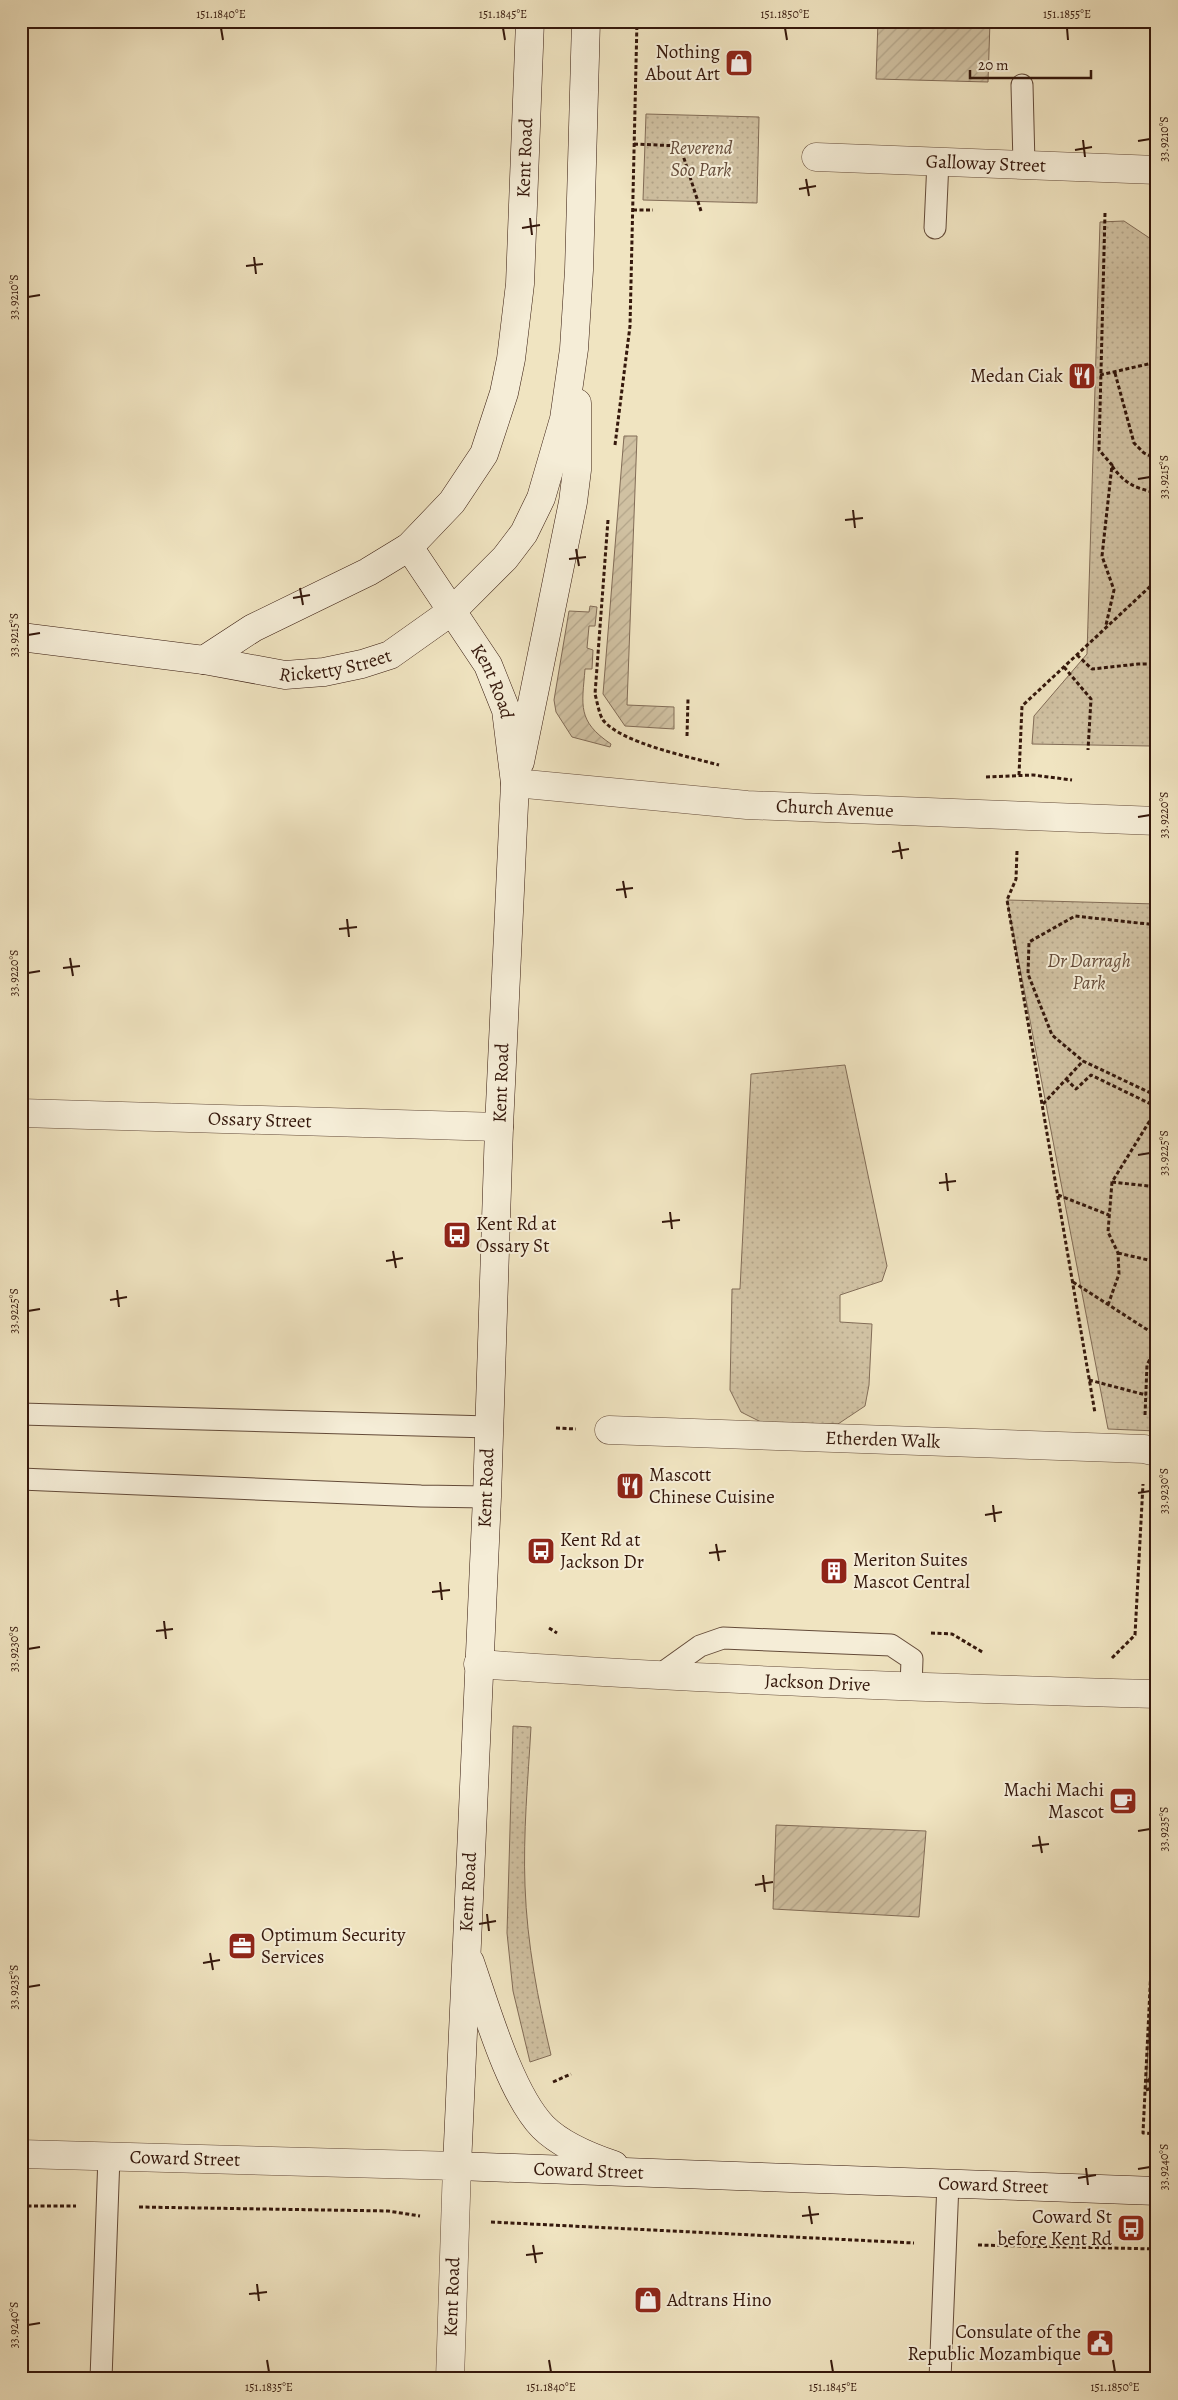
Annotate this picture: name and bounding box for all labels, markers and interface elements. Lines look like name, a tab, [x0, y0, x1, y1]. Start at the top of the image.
text: 151.1840°E	[196, 6, 246, 22]
text: 151.1845°E	[479, 6, 527, 22]
text: 151.1850°E	[760, 6, 810, 22]
text: 151.1855°E	[1043, 6, 1091, 22]
place label: Nothing About Art	[645, 39, 720, 87]
shop icon: Nothing About Art	[724, 48, 754, 78]
scale bar	[970, 48, 1092, 80]
text: 20 m	[978, 55, 1009, 75]
text: 33.9210°S	[1156, 116, 1172, 162]
street label: Kent Road	[510, 117, 539, 198]
park label: Reverend Soo Park	[669, 135, 733, 183]
street label: Galloway Street	[925, 148, 1047, 179]
text: 33.9210°S	[6, 274, 22, 320]
restaurant icon: Medan Ciak	[1067, 361, 1097, 391]
place label: Medan Ciak	[970, 363, 1064, 389]
text: 33.9215°S	[1156, 455, 1172, 499]
text: 33.9215°S	[6, 613, 22, 657]
street label: Kent Road	[464, 639, 520, 721]
street label: Ricketty Street	[277, 642, 395, 689]
text: 33.9220°S	[1156, 792, 1172, 838]
street label: Church Avenue	[775, 793, 894, 824]
park label: Dr Darragh Park	[1047, 948, 1131, 996]
text: 33.9220°S	[6, 950, 22, 996]
street label: Kent Road	[487, 1042, 515, 1123]
street label: Ossary Street	[208, 1105, 312, 1135]
text: 33.9225°S	[1156, 1130, 1172, 1176]
place label: Kent Rd at Ossary St	[476, 1211, 556, 1259]
bus stop icon: Kent Rd at Ossary St	[442, 1220, 472, 1250]
text: 33.9225°S	[6, 1288, 22, 1334]
street label: Etherden Walk	[825, 1425, 941, 1455]
street label: Kent Road	[472, 1447, 500, 1528]
place label: Mascott Chinese Cuisine	[649, 1462, 775, 1510]
text: 33.9230°S	[1156, 1468, 1172, 1514]
restaurant icon: Mascott Chinese Cuisine	[615, 1471, 645, 1501]
place label: Kent Rd at Jackson Dr	[560, 1527, 644, 1575]
bus stop icon: Kent Rd at Jackson Dr	[526, 1536, 556, 1566]
place label: Meriton Suites Mascot Central	[853, 1547, 970, 1595]
building icon: Meriton Suites Mascot Central	[819, 1556, 849, 1586]
text: 33.9230°S	[6, 1626, 22, 1672]
street label: Jackson Drive	[764, 1667, 871, 1698]
place label: Machi Machi Mascot	[1004, 1777, 1104, 1825]
cafe icon: Machi Machi Mascot	[1108, 1786, 1138, 1816]
text: 33.9235°S	[1156, 1807, 1172, 1851]
street label: Kent Road	[453, 1851, 483, 1933]
place label: Optimum Security Services	[261, 1922, 406, 1970]
office icon: Optimum Security Services	[227, 1931, 257, 1961]
text: 33.9235°S	[6, 1965, 22, 2009]
street label: Coward Street	[129, 2144, 241, 2173]
text: 33.9240°S	[1156, 2144, 1172, 2190]
street label: Coward Street	[533, 2156, 644, 2186]
street label: Coward Street	[938, 2170, 1049, 2200]
place label: Coward St before Kent Rd	[998, 2204, 1113, 2252]
bus stop icon: Coward St before Kent Rd	[1116, 2213, 1146, 2243]
street label: Kent Road	[438, 2256, 466, 2337]
shop icon: Adtrans Hino	[633, 2285, 663, 2315]
place label: Adtrans Hino	[666, 2287, 771, 2313]
text: 33.9240°S	[6, 2302, 22, 2348]
place label: Consulate of the Republic Mozambique	[907, 2319, 1081, 2367]
public building icon: Consulate of the Republic Mozambique	[1085, 2328, 1115, 2358]
text: 151.1835°E	[245, 2379, 293, 2395]
text: 151.1840°E	[526, 2379, 576, 2395]
text: 151.1845°E	[809, 2379, 857, 2395]
text: 151.1850°E	[1090, 2379, 1140, 2395]

